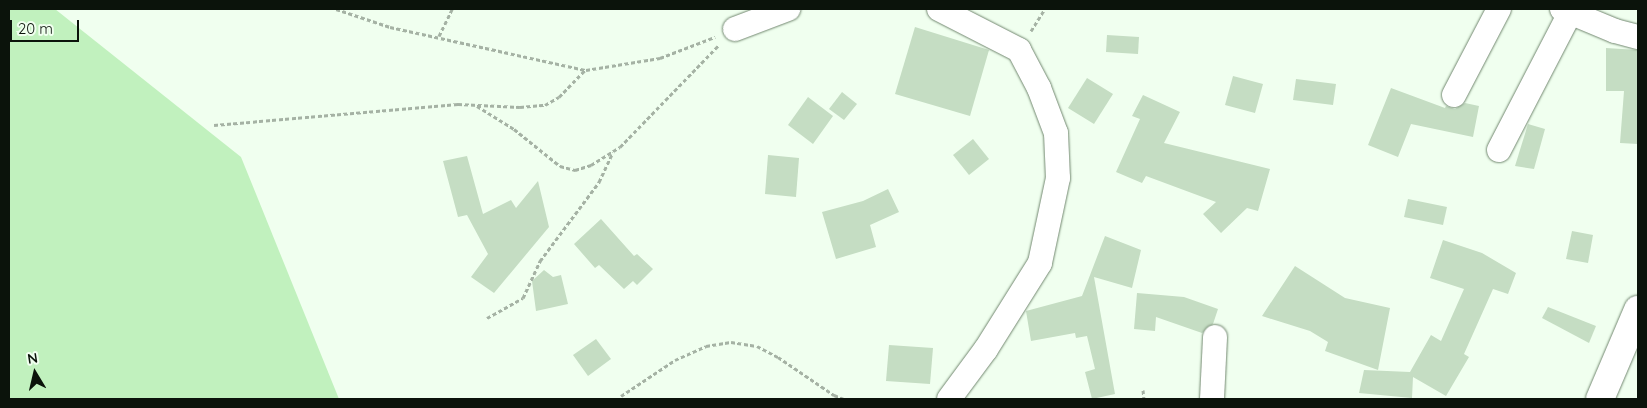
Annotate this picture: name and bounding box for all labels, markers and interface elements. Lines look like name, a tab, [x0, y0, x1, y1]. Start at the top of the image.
scale bar	[12, 10, 81, 42]
text: 20 m	[18, 19, 53, 38]
north arrow	[10, 348, 60, 398]
text: N	[26, 348, 39, 368]

